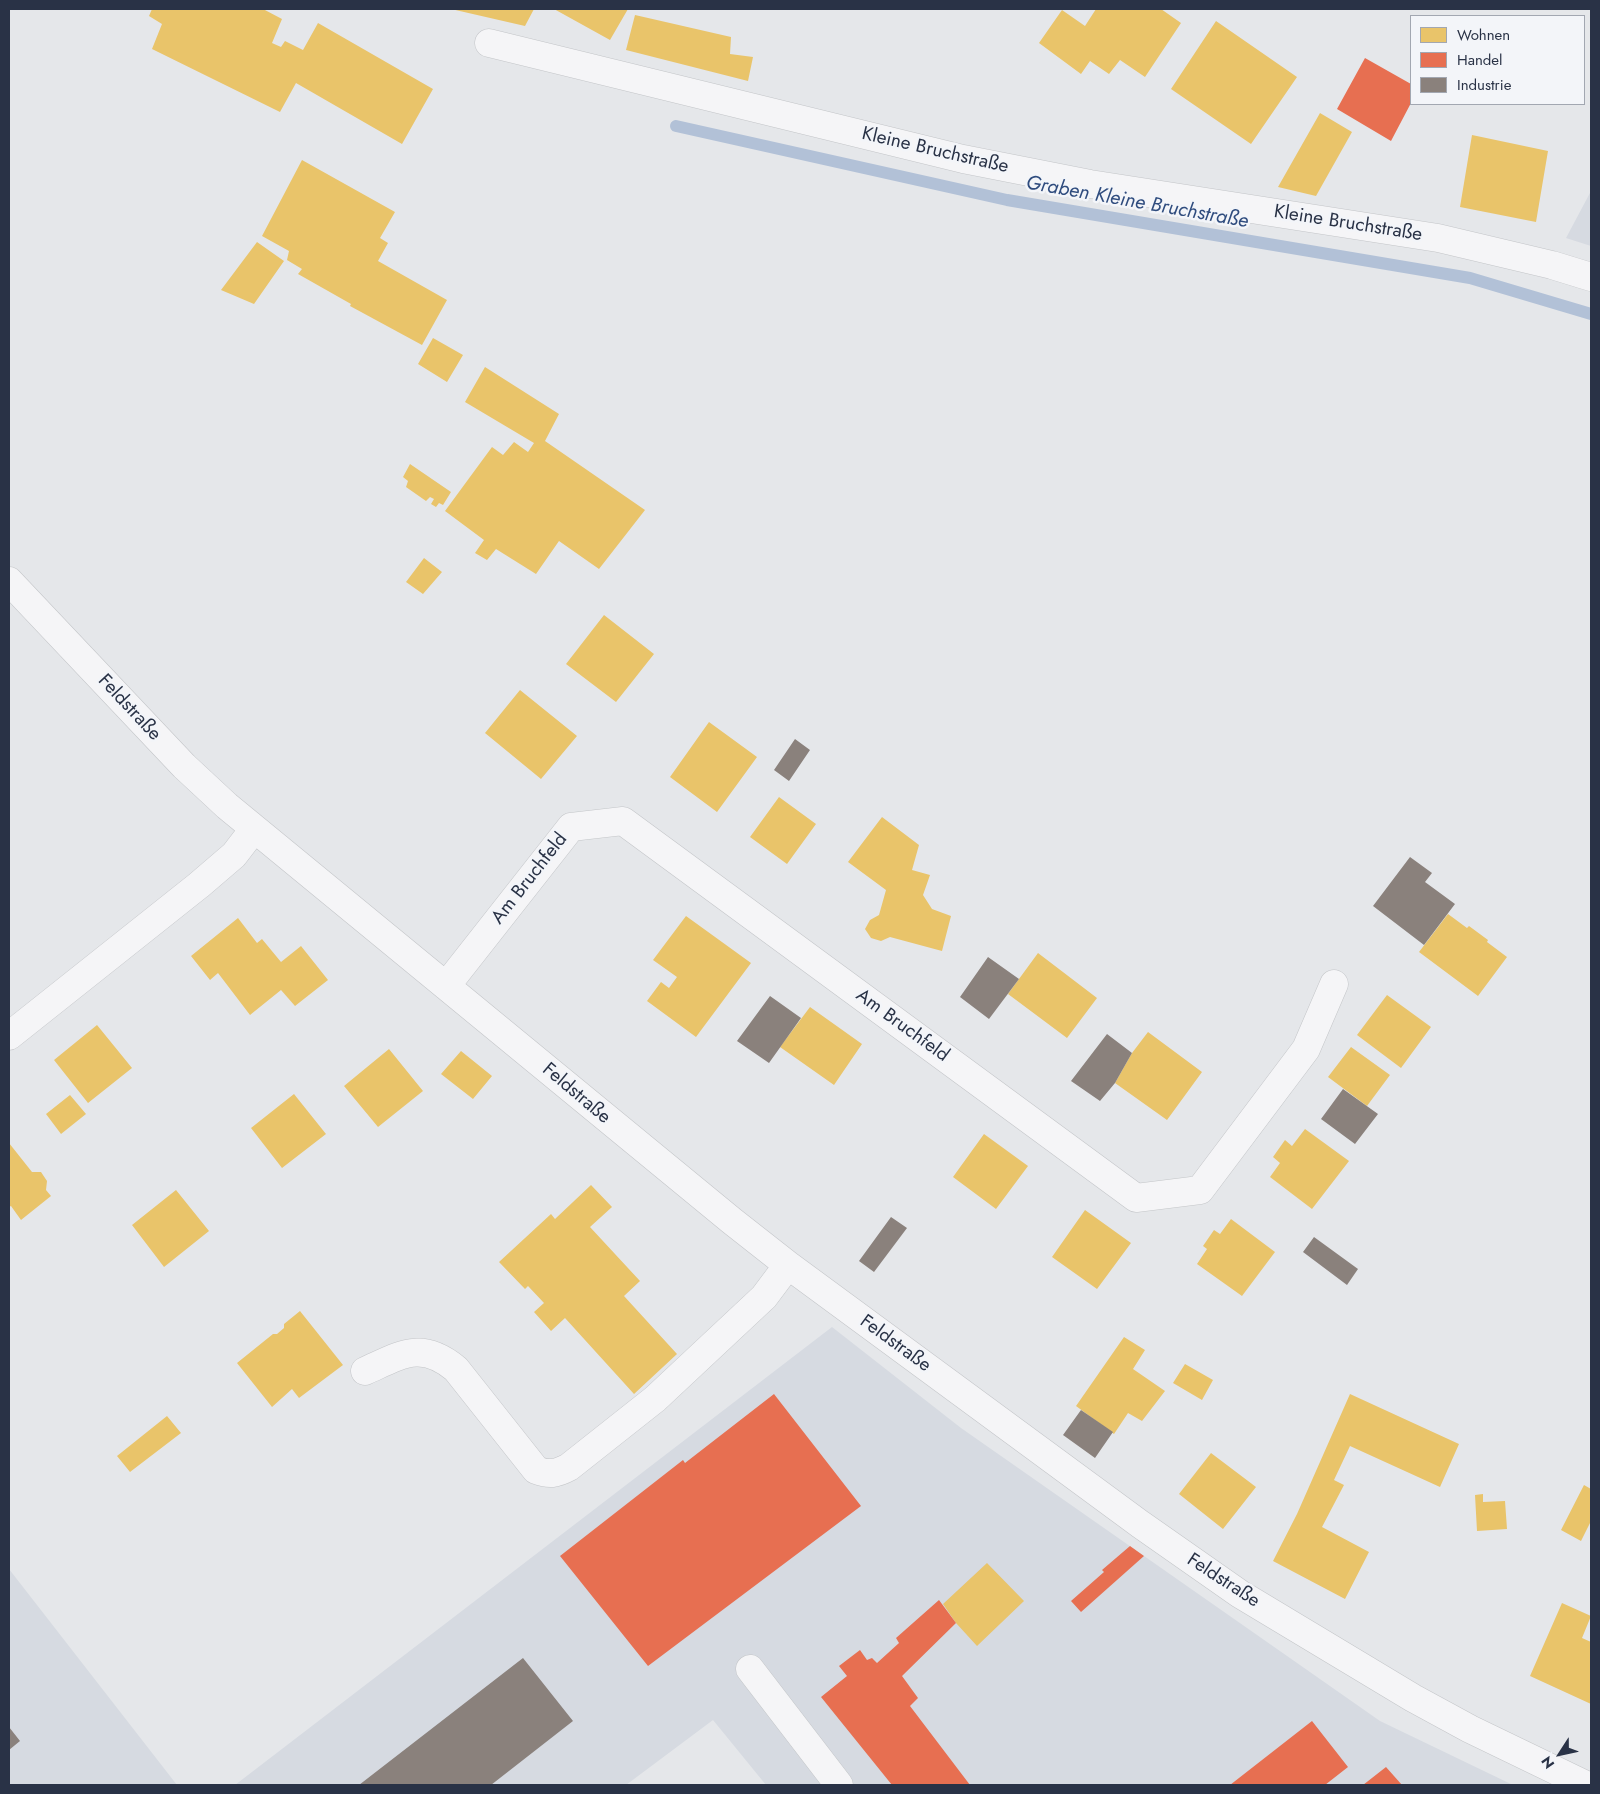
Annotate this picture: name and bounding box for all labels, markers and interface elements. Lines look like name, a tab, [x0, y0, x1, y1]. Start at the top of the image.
legend	[1410, 15, 1585, 105]
text: Wohnen	[1457, 24, 1510, 46]
text: Handel	[1457, 49, 1503, 71]
text: Industrie	[1457, 74, 1511, 96]
street label: Kleine Bruchstraße	[859, 123, 1011, 179]
water label: Graben Kleine Bruchstraße	[1024, 172, 1250, 234]
street label: Kleine Bruchstraße	[1272, 201, 1424, 247]
street label: Feldstraße	[93, 670, 165, 746]
street label: Am Bruchfeld	[487, 829, 573, 929]
street label: Am Bruchfeld	[851, 985, 953, 1067]
street label: Feldstraße	[537, 1059, 615, 1129]
street label: Feldstraße	[855, 1311, 935, 1377]
street label: Feldstraße	[1182, 1549, 1264, 1613]
north arrow	[1535, 1729, 1585, 1779]
text: N	[1536, 1752, 1559, 1773]

